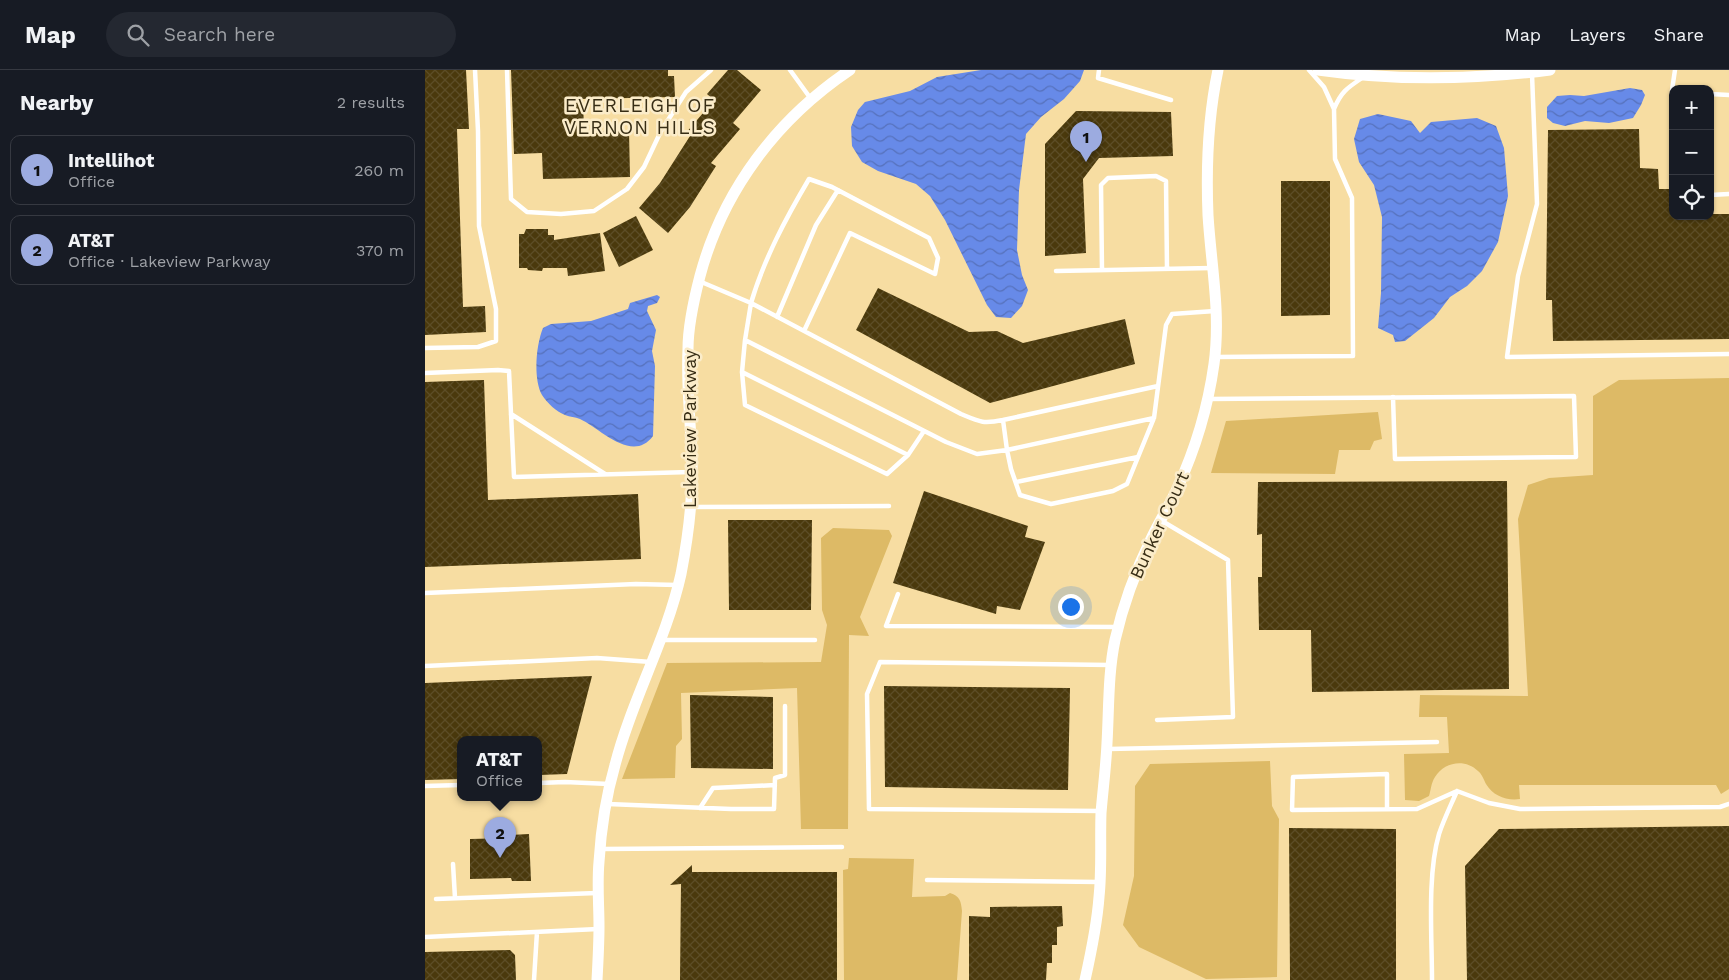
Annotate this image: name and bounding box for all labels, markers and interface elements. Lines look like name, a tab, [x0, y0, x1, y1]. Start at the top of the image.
search box	[106, 12, 456, 57]
text: Map	[25, 21, 76, 49]
icon: search	[124, 21, 152, 49]
text: Search here	[164, 23, 275, 46]
text: Map	[1504, 24, 1541, 45]
text: Layers	[1569, 24, 1626, 45]
text: Share	[1654, 24, 1704, 45]
map controls	[1669, 85, 1714, 220]
button: +	[1669, 85, 1714, 130]
text: Nearby	[20, 90, 93, 115]
text: 2 results	[337, 93, 405, 112]
district label: EVERLEIGH OF VERNON HILLS	[564, 94, 716, 139]
pin: 1	[1070, 121, 1102, 162]
button: −	[1669, 130, 1714, 175]
text: Intellihot	[68, 149, 154, 172]
text: 1	[34, 161, 40, 180]
text: 260 m	[354, 161, 404, 180]
text: Office	[68, 172, 115, 191]
button: locate	[1669, 175, 1714, 220]
text: AT&T	[68, 229, 114, 252]
text: 2	[32, 241, 42, 260]
text: 370 m	[356, 241, 404, 260]
text: Office · Lakeview Parkway	[68, 252, 271, 271]
street label: Lakeview Parkway	[679, 349, 700, 508]
street label: Bunker Court	[1125, 468, 1193, 582]
your location	[1058, 594, 1084, 620]
popup	[457, 736, 542, 801]
text: AT&T	[476, 748, 522, 771]
text: Office	[476, 771, 523, 790]
pin: 2	[484, 817, 516, 858]

